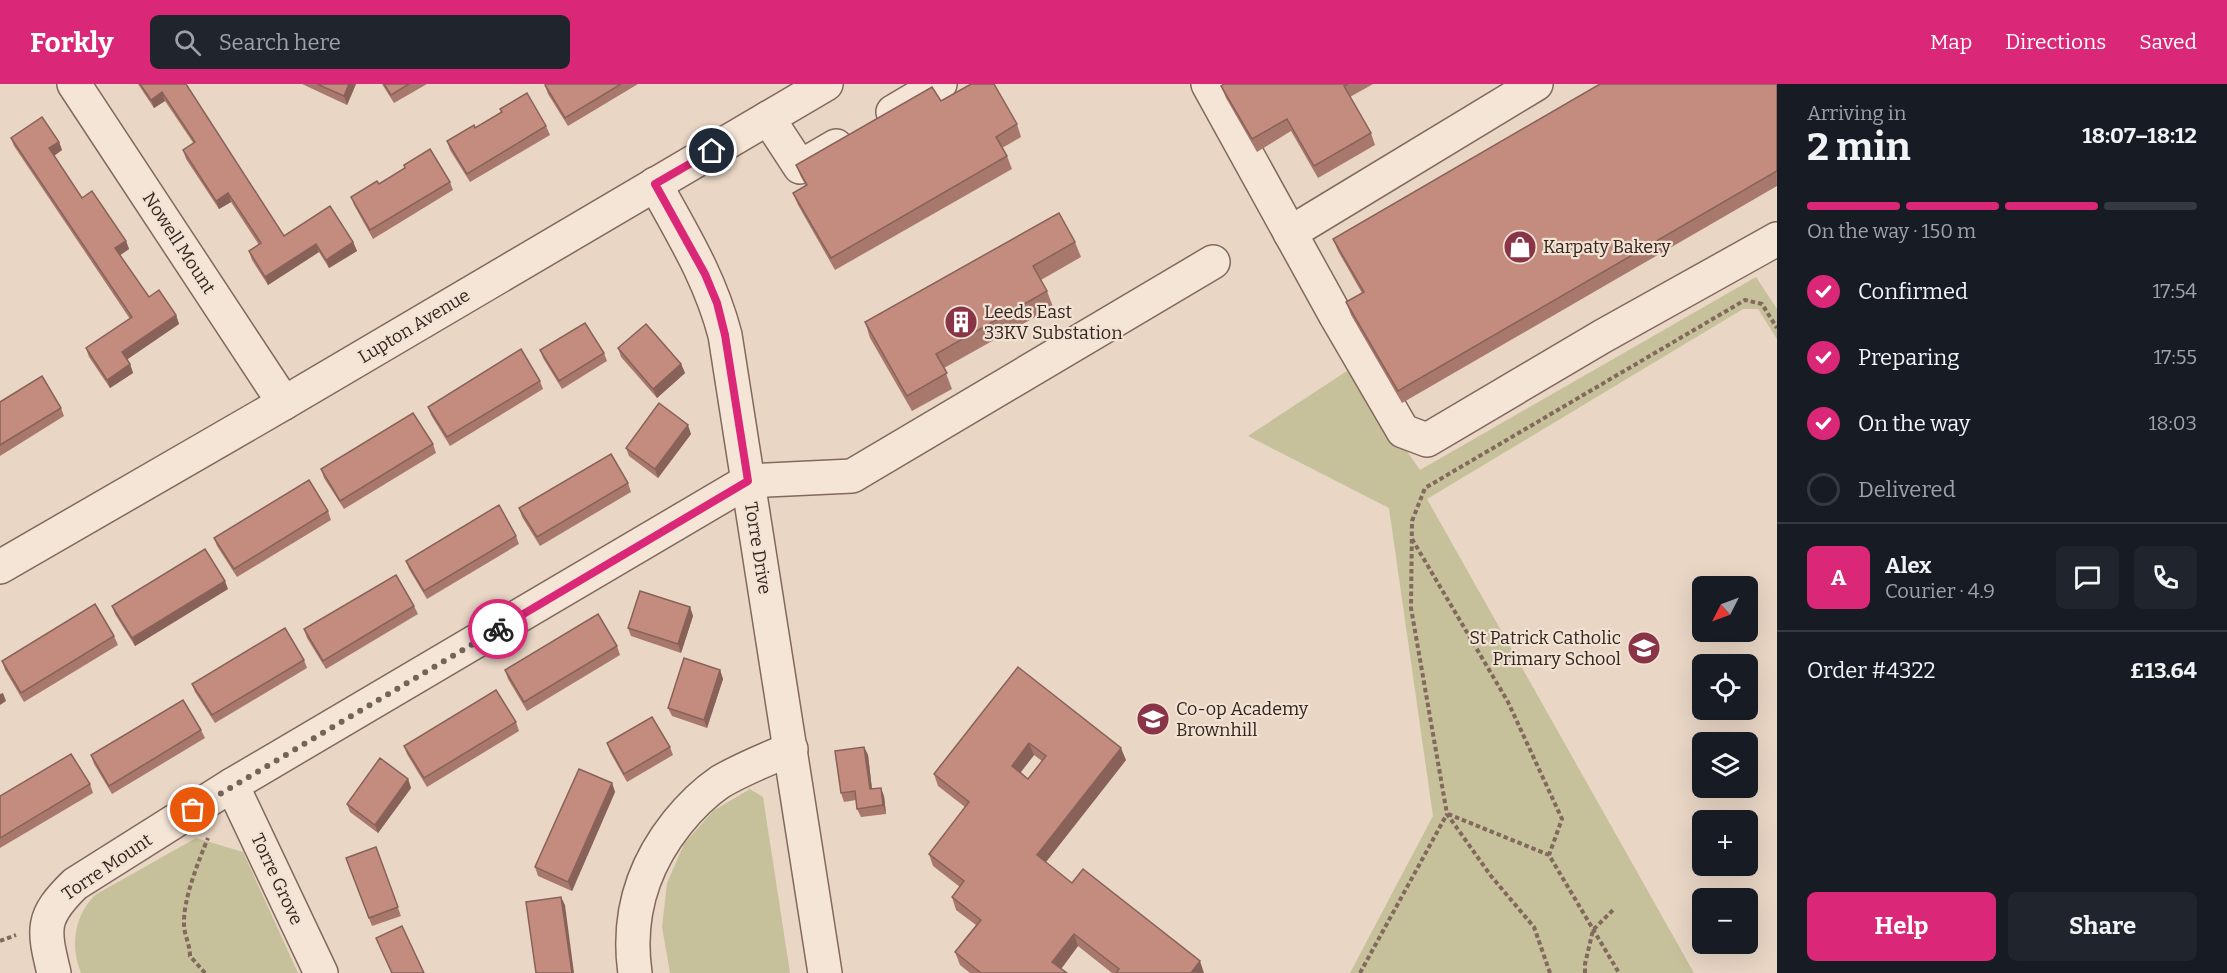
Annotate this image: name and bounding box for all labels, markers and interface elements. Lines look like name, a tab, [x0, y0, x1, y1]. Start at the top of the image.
search box	[150, 15, 570, 69]
text: Forkly	[30, 26, 114, 59]
icon: search	[171, 26, 204, 59]
text: Search here	[219, 29, 341, 56]
text: Map	[1930, 29, 1972, 55]
text: Directions	[2005, 29, 2106, 55]
text: Saved	[2139, 29, 2197, 55]
text: Arriving in	[1807, 101, 1906, 125]
text: 18:07–18:12	[2082, 122, 2197, 149]
text: 2 min	[1807, 124, 1911, 170]
pin	[686, 125, 737, 176]
icon: home	[695, 134, 728, 167]
street label: Nowell Mount	[138, 188, 220, 298]
text: On the way · 150 m	[1807, 219, 1976, 243]
shop icon: Karpaty Bakery	[1502, 229, 1538, 265]
place label: Karpaty Bakery	[1543, 236, 1671, 258]
icon: check	[1807, 275, 1840, 308]
text: Confirmed	[1858, 278, 1968, 305]
text: 17:54	[2152, 279, 2197, 303]
street label: Lupton Avenue	[354, 284, 474, 368]
place label: Leeds East 33KV Substation	[984, 301, 1123, 344]
building icon: Leeds East 33KV Substation	[943, 304, 979, 340]
icon: check	[1807, 341, 1840, 374]
text: Preparing	[1858, 344, 1960, 371]
text: 17:55	[2153, 345, 2197, 369]
icon: check	[1807, 407, 1840, 440]
text: On the way	[1858, 410, 1970, 437]
text: 18:03	[2148, 411, 2197, 435]
text: Delivered	[1858, 476, 1956, 503]
street label: Torre Drive	[740, 500, 776, 596]
button: chat	[2056, 546, 2119, 609]
button: phone	[2134, 546, 2197, 609]
text: Alex	[1885, 552, 1931, 579]
text: A	[1831, 564, 1846, 591]
north arrow	[1692, 576, 1758, 642]
map controls	[1692, 576, 1758, 954]
text: Courier · 4.9	[1885, 579, 1995, 603]
courier	[468, 599, 528, 659]
icon: bike	[482, 613, 515, 646]
place label: St Patrick Catholic Primary School	[1469, 627, 1621, 670]
school or university icon: St Patrick Catholic Primary School	[1626, 630, 1662, 666]
button: locate	[1692, 654, 1758, 720]
text: Order #4322	[1807, 657, 1935, 684]
text: £13.64	[2130, 657, 2197, 684]
place label: Co-op Academy Brownhill	[1176, 698, 1309, 741]
school or university icon: Co-op Academy Brownhill	[1135, 701, 1171, 737]
button: layers	[1692, 732, 1758, 798]
pin	[167, 784, 218, 835]
icon: bag	[176, 793, 209, 826]
button: +	[1692, 810, 1758, 876]
street label: Torre Mount	[58, 829, 157, 905]
street label: Torre Grove	[246, 830, 308, 928]
button: −	[1692, 888, 1758, 954]
button: Help	[1807, 892, 1996, 961]
button: Share	[2008, 892, 2197, 961]

